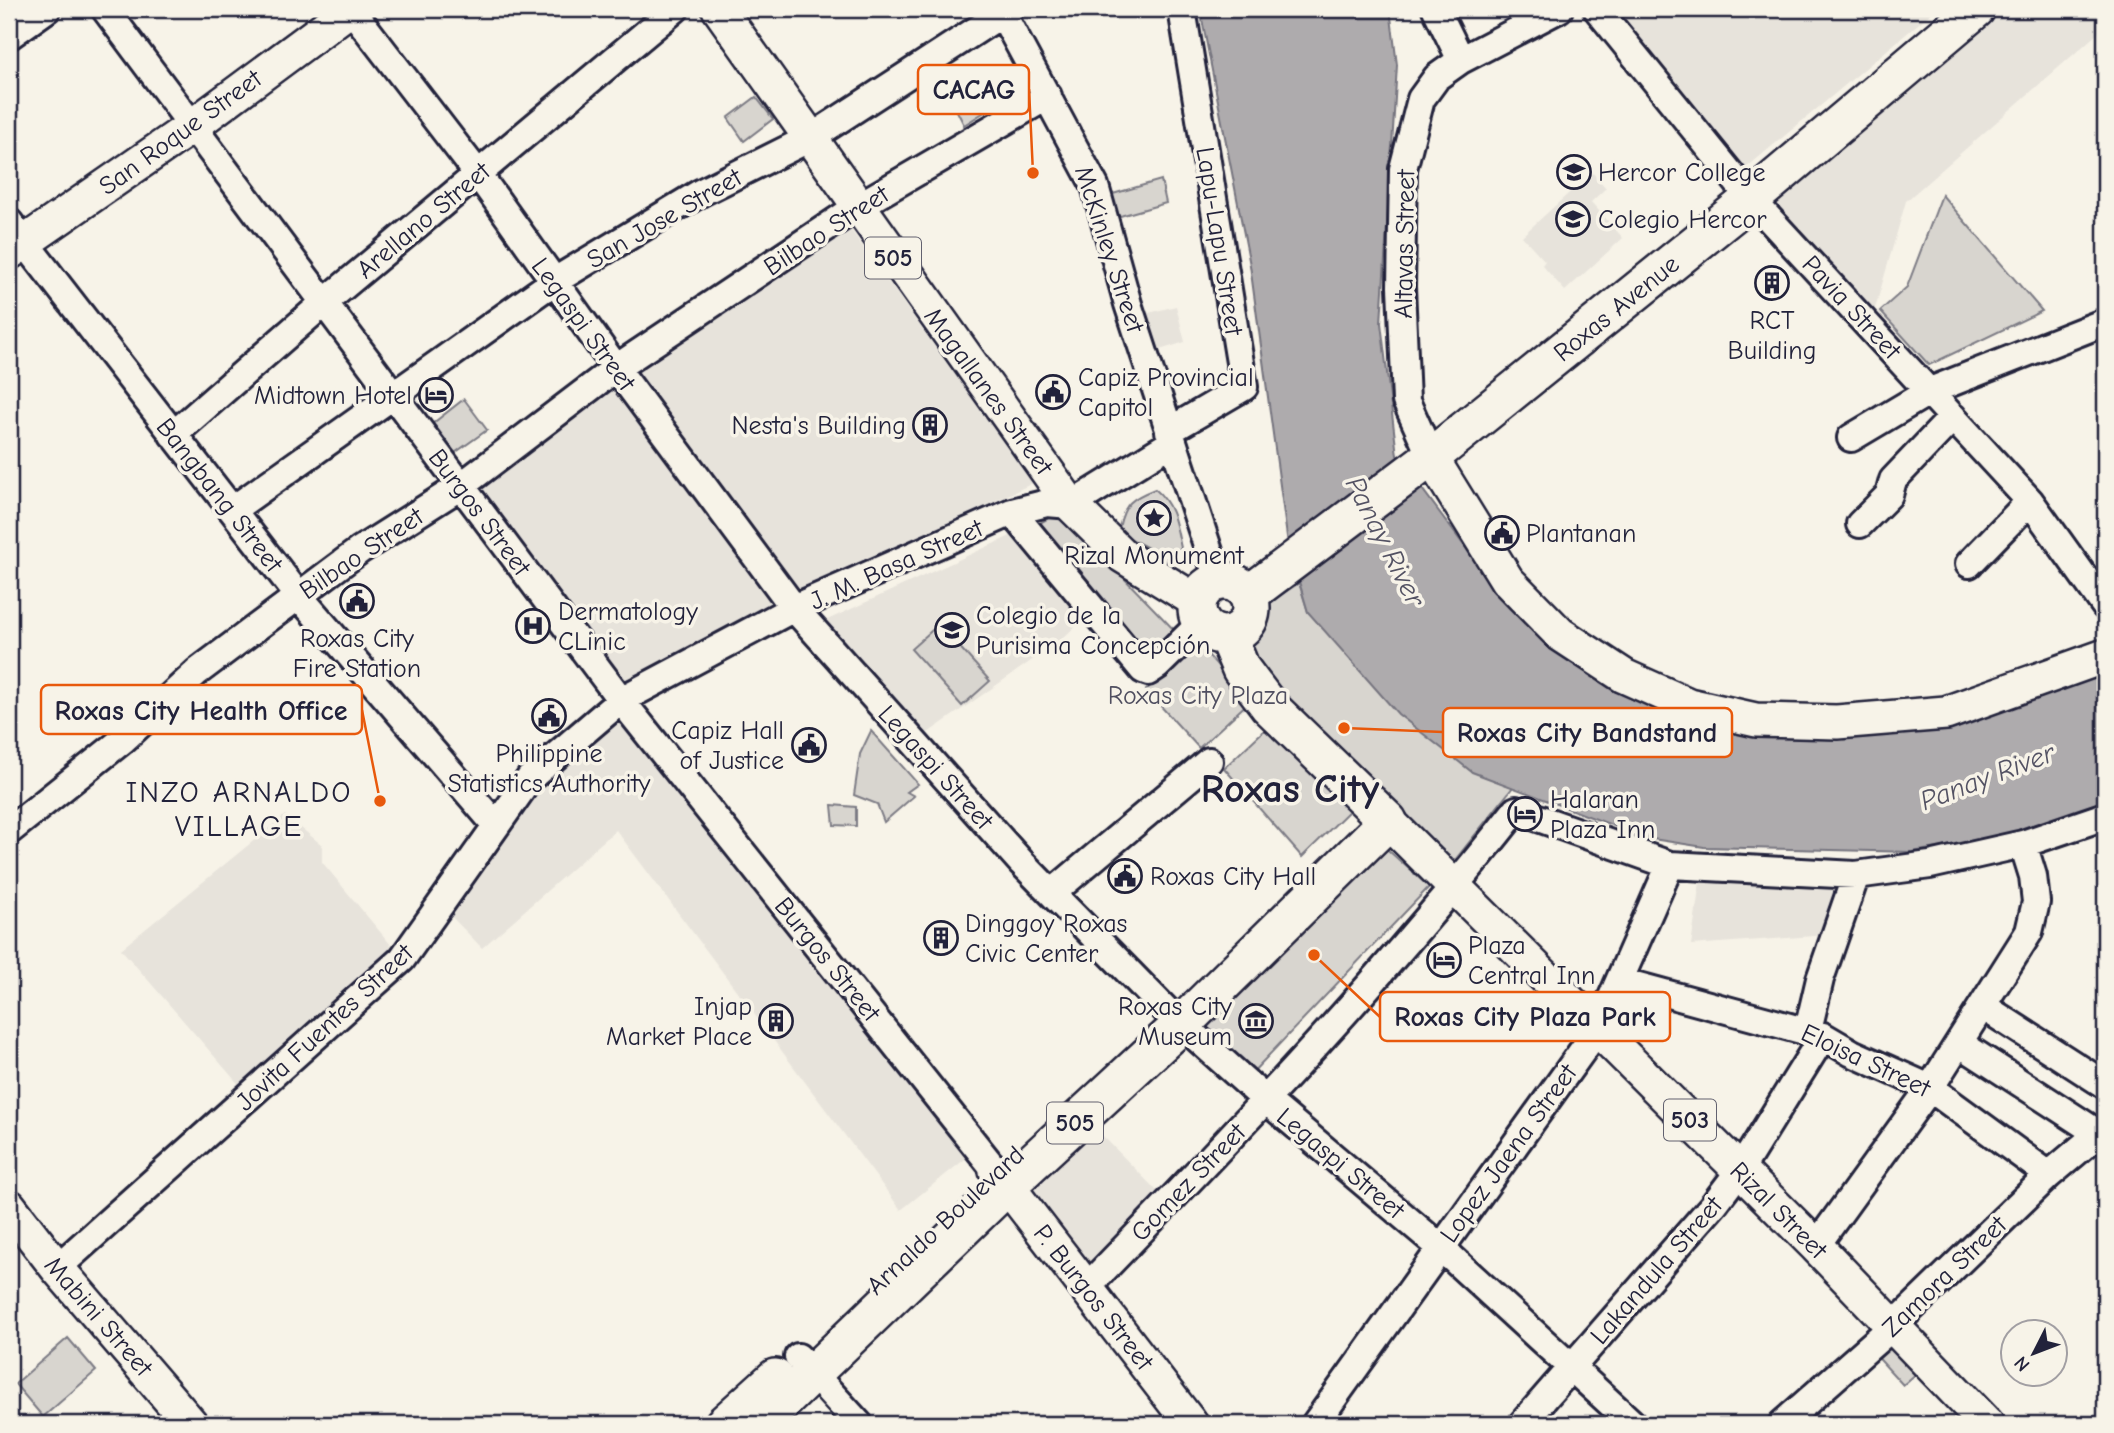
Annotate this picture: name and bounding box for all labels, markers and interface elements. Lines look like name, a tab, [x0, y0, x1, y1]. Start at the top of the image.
street label: San Roque Street	[94, 63, 269, 202]
callout: CACAG	[918, 65, 1029, 114]
text: CACAG	[932, 74, 1016, 106]
street label: Lapu-Lapu Street	[1189, 145, 1249, 339]
school or university icon: Hercor College	[1555, 153, 1593, 191]
street label: Arellano Street	[351, 155, 498, 285]
place label: Hercor College	[1598, 158, 1766, 188]
street label: San Jose Street	[582, 162, 749, 275]
street label: McKinley Street	[1068, 162, 1151, 338]
street label: Altavas Street	[1389, 168, 1421, 319]
street label: Bilbao Street	[759, 179, 896, 282]
school or university icon: Colegio Hercor	[1554, 200, 1592, 238]
place label: Colegio Hercor	[1598, 205, 1767, 235]
road number: 505	[865, 237, 921, 278]
street label: Roxas Avenue	[1548, 249, 1685, 368]
street label: Pavia Street	[1796, 250, 1908, 367]
street label: Legaspi Street	[525, 252, 642, 398]
building icon: RCT Building	[1753, 264, 1791, 302]
street label: Magallanes Street	[918, 302, 1060, 482]
place label: RCT Building	[1728, 306, 1816, 366]
place label: Capiz Provincial Capitol	[1078, 363, 1254, 423]
public building icon: Capiz Provincial Capitol	[1034, 373, 1072, 411]
hotel icon: Midtown Hotel	[417, 376, 455, 414]
place label: Midtown Hotel	[254, 381, 412, 411]
building icon: Nesta's Building	[911, 406, 949, 444]
place label: Nesta's Building	[732, 411, 906, 441]
street label: Bangbang Street	[150, 413, 290, 580]
street label: Burgos Street	[422, 443, 538, 583]
water label: Panay River	[1339, 471, 1432, 613]
place icon: Rizal Monument	[1135, 499, 1173, 537]
street label: Bilbao Street	[294, 501, 430, 606]
street label: J. M. Basa Street	[805, 513, 989, 617]
public building icon: Plantanan	[1483, 514, 1521, 552]
place label: Plantanan	[1526, 519, 1636, 549]
place label: Rizal Monument	[1064, 541, 1245, 571]
public building icon: Roxas City Fire Station	[338, 582, 376, 620]
place label: Dermatology CLinic	[558, 597, 698, 657]
place label: Colegio de la Purisima Concepción	[976, 601, 1210, 661]
hospital icon: Dermatology CLinic	[514, 607, 552, 645]
school or university icon: Colegio de la Purisima Concepción	[933, 611, 971, 649]
place label: Roxas City Fire Station	[293, 624, 421, 684]
park label: Roxas City Plaza	[1108, 681, 1288, 711]
callout: Roxas City Health Office	[41, 685, 362, 734]
text: Roxas City Health Office	[54, 695, 348, 727]
public building icon: Philippine Statistics Authority	[530, 697, 568, 735]
street label: Legaspi Street	[872, 699, 1000, 837]
callout: Roxas City Bandstand	[1443, 708, 1732, 757]
place label: Capiz Hall of Justice	[671, 716, 784, 776]
text: Roxas City Bandstand	[1457, 717, 1717, 749]
public building icon: Capiz Hall of Justice	[790, 726, 828, 764]
water label: Panay River	[1916, 736, 2061, 817]
place label: Philippine Statistics Authority	[448, 739, 651, 799]
district label: Roxas City	[1201, 766, 1380, 812]
district label: INZO ARNALDO VILLAGE	[125, 775, 353, 844]
place label: Halaran Plaza Inn	[1550, 785, 1655, 845]
hotel icon: Halaran Plaza Inn	[1506, 795, 1544, 833]
public building icon: Roxas City Hall	[1106, 857, 1144, 895]
place label: Roxas City Hall	[1150, 862, 1316, 892]
street label: Burgos Street	[768, 892, 887, 1029]
place label: Dinggoy Roxas Civic Center	[965, 909, 1127, 969]
building icon: Dinggoy Roxas Civic Center	[922, 919, 960, 957]
place label: Plaza Central Inn	[1468, 931, 1595, 991]
street label: Jovita Fuentes Street	[230, 937, 420, 1117]
hotel icon: Plaza Central Inn	[1425, 941, 1463, 979]
place label: Injap Market Place	[606, 992, 752, 1052]
place label: Roxas City Museum	[1118, 992, 1232, 1052]
callout: Roxas City Plaza Park	[1380, 992, 1670, 1041]
text: Roxas City Plaza Park	[1394, 1001, 1656, 1033]
building icon: Injap Market Place	[757, 1002, 795, 1040]
museum icon: Roxas City Museum	[1237, 1002, 1275, 1040]
street label: Eloisa Street	[1796, 1018, 1936, 1105]
street label: Lopez Jaena Street	[1434, 1057, 1584, 1249]
road number: 503	[1664, 1100, 1716, 1140]
road number: 505	[1047, 1102, 1103, 1143]
street label: Legaspi Street	[1271, 1102, 1411, 1227]
street label: Gomez Street	[1125, 1116, 1253, 1248]
street label: Arnaldo Boulevard	[861, 1140, 1031, 1301]
street label: Rizal Street	[1723, 1156, 1834, 1267]
street label: Lakandula Street	[1584, 1190, 1730, 1351]
street label: Zamora Street	[1876, 1209, 2014, 1343]
street label: P. Burgos Street	[1027, 1219, 1160, 1378]
street label: Mabini Street	[38, 1251, 159, 1384]
north arrow	[1998, 1318, 2068, 1388]
text: N	[2010, 1352, 2034, 1376]

